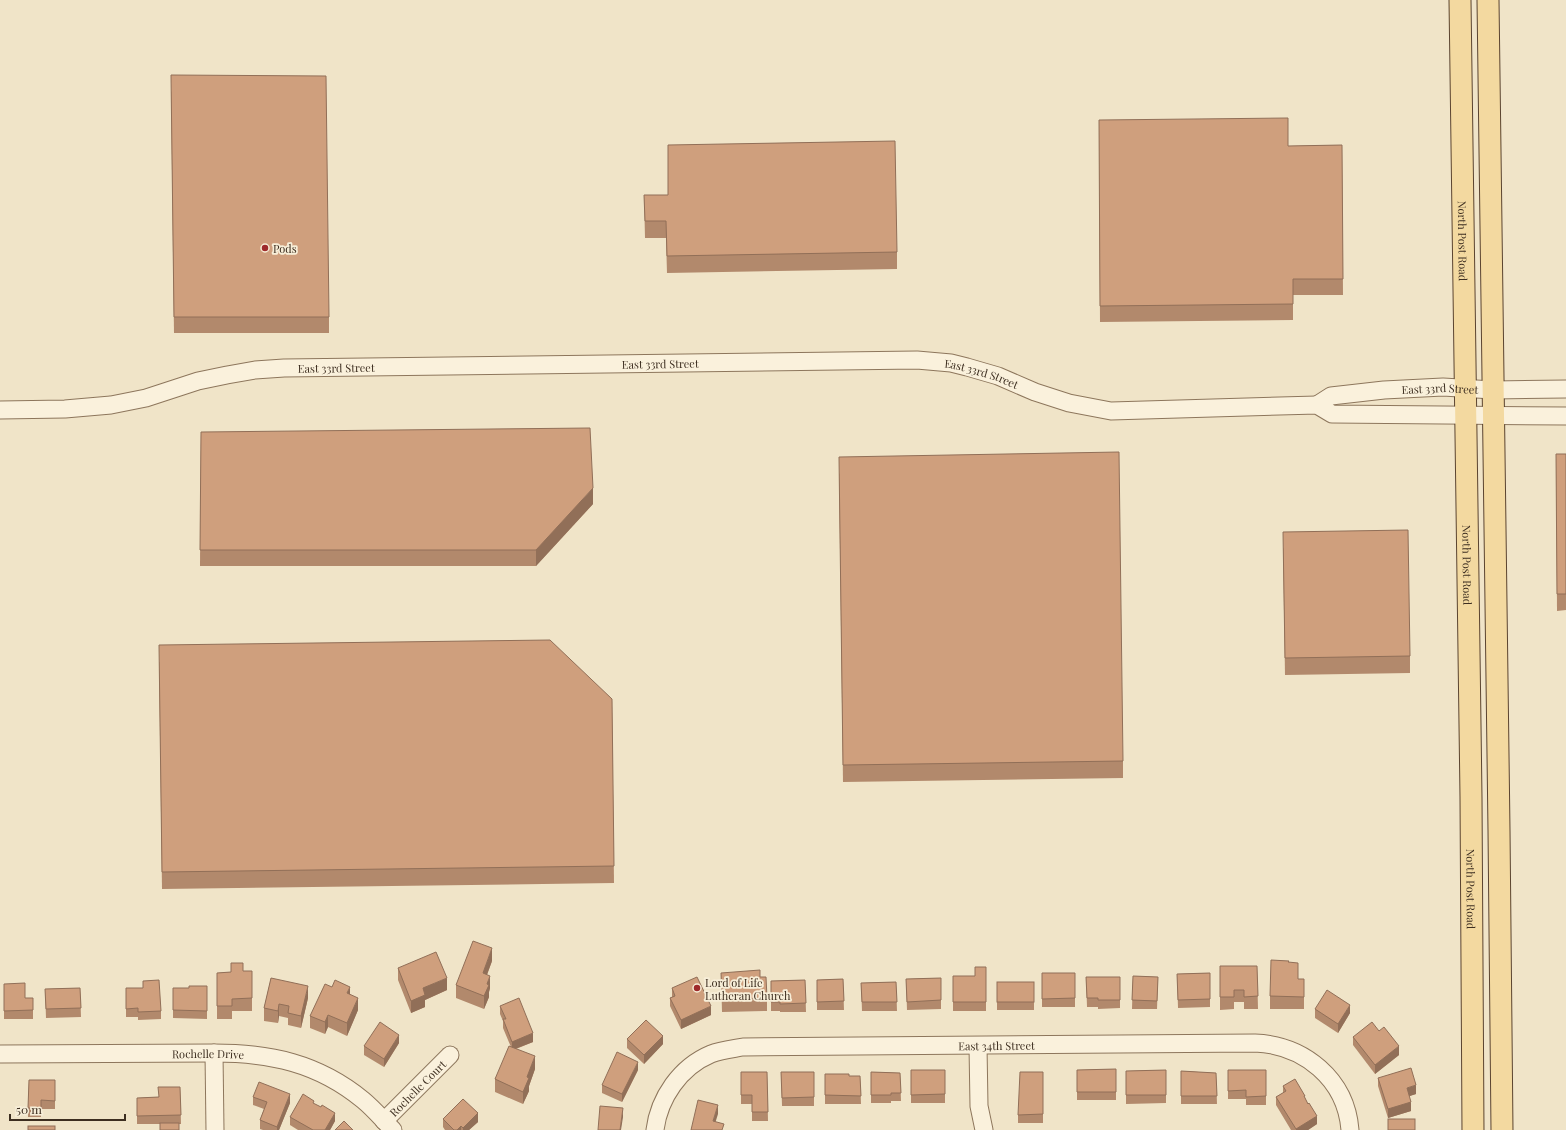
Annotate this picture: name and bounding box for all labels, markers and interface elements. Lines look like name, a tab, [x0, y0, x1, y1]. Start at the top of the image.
street label: North Post Road	[1455, 201, 1471, 282]
place label: Pods	[273, 241, 297, 256]
marker: Pods	[260, 243, 270, 253]
street label: East 33rd Street	[622, 355, 699, 371]
street label: East 33rd Street	[944, 355, 1021, 392]
street label: East 33rd Street	[298, 359, 375, 375]
street label: East 33rd Street	[1401, 379, 1479, 397]
street label: North Post Road	[1460, 525, 1476, 606]
street label: North Post Road	[1464, 849, 1479, 930]
place label: Lord of Life Lutheran Church	[705, 975, 791, 1003]
marker: Lord of Life Lutheran Church	[692, 983, 702, 993]
street label: East 34th Street	[958, 1037, 1035, 1053]
street label: Rochelle Drive	[172, 1045, 245, 1062]
street label: Rochelle Court	[386, 1056, 449, 1119]
scale bar	[10, 1096, 125, 1122]
text: 50 m	[16, 1101, 42, 1117]

